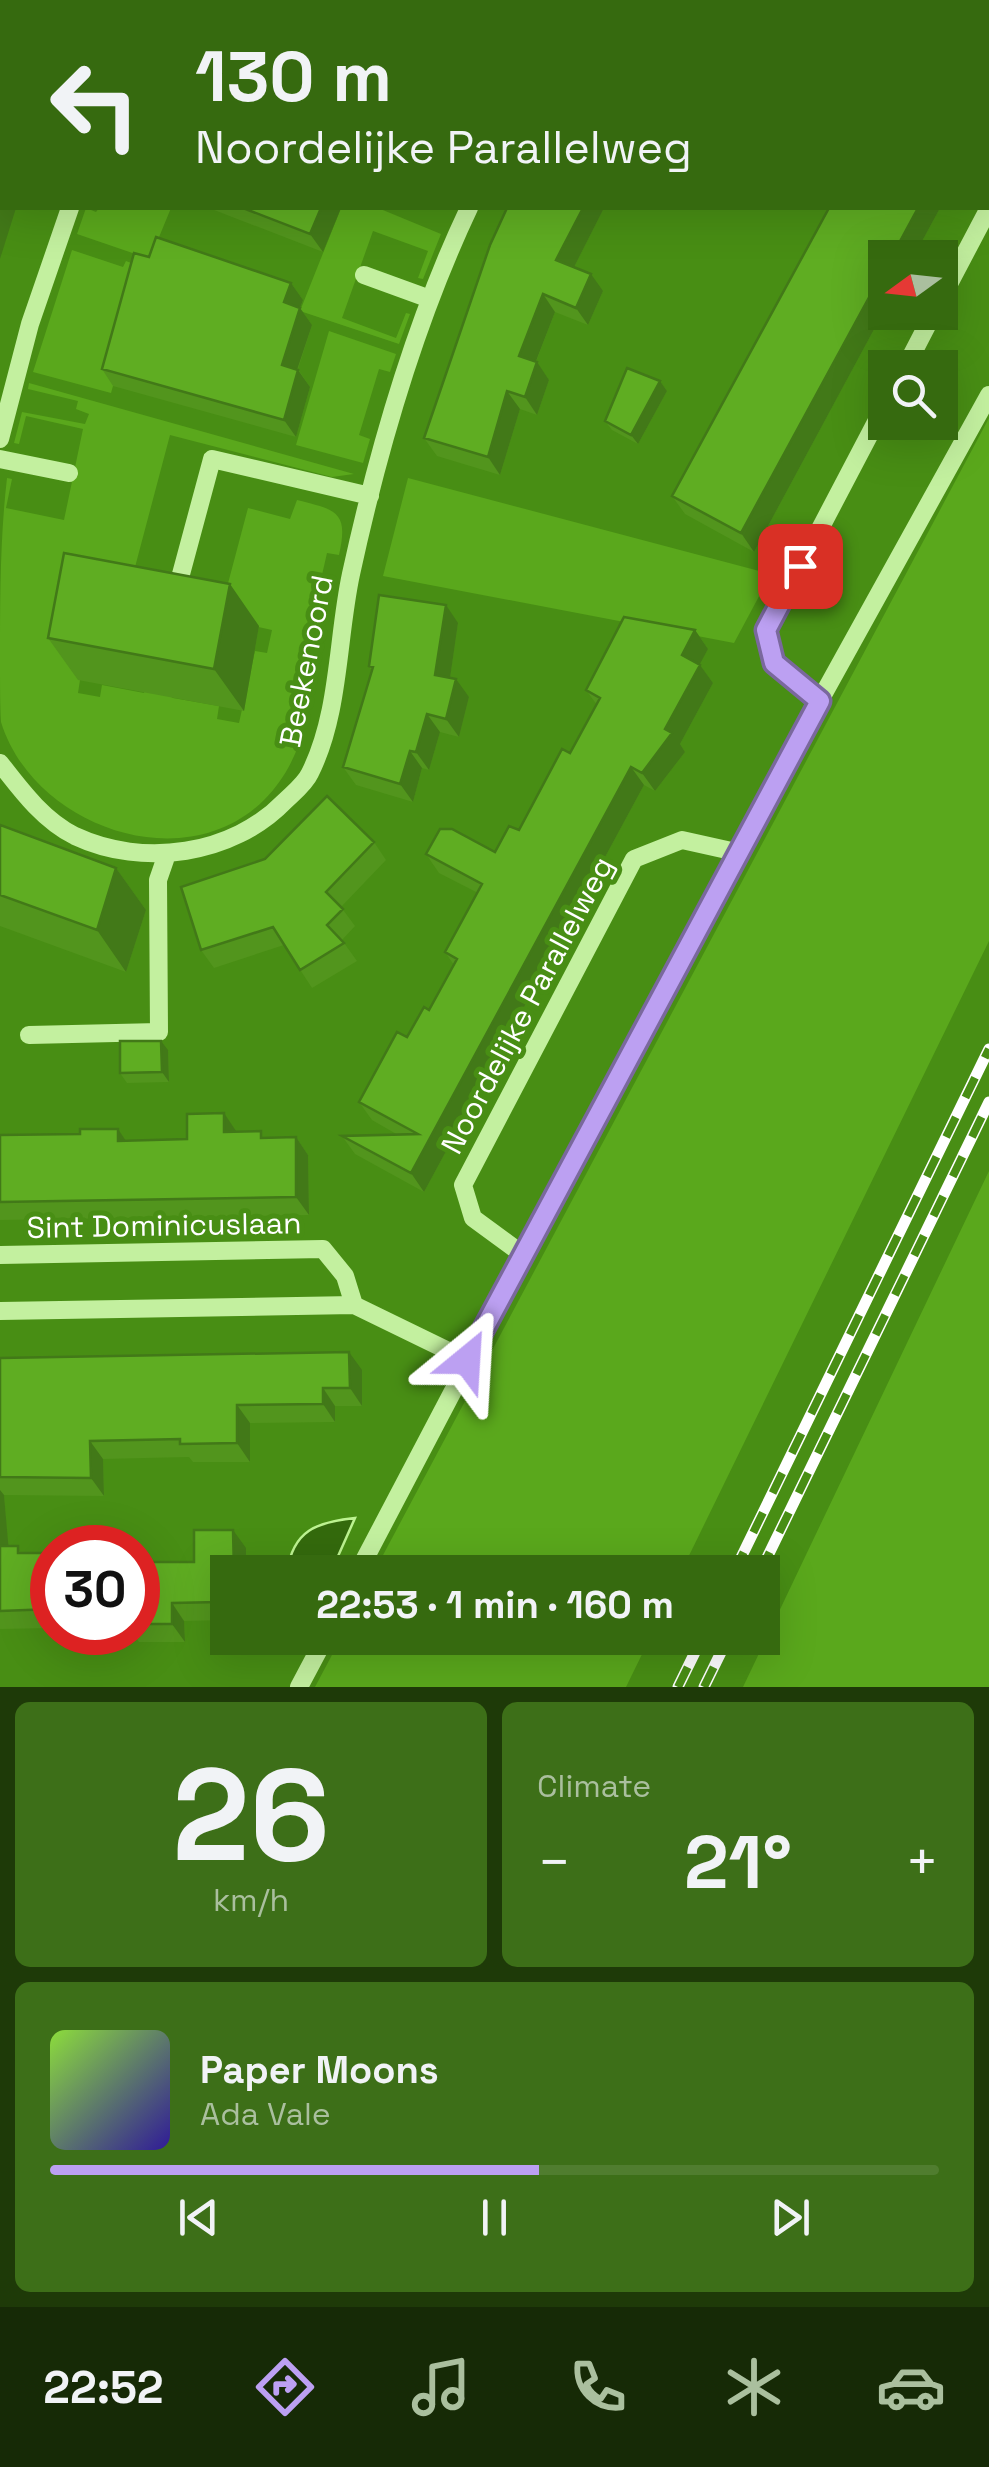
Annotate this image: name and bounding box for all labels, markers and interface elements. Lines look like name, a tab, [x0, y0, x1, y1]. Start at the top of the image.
text: 130 m	[195, 32, 392, 121]
icon: left	[30, 40, 160, 170]
text: Noordelijke Parallelweg	[195, 119, 692, 176]
north arrow	[868, 240, 958, 330]
map controls	[868, 240, 958, 440]
button: search	[868, 350, 958, 440]
pin	[758, 524, 843, 609]
icon: arrive	[773, 539, 828, 594]
street label: Beekenoord	[270, 572, 342, 750]
street label: Noordelijke Parallelweg	[432, 850, 622, 1160]
street label: Sint Dominicuslaan	[26, 1203, 302, 1247]
position arrow	[415, 1308, 519, 1412]
speed limit sign: 30	[30, 1525, 160, 1655]
text: 22:53 · 1 min · 160 m	[316, 1581, 674, 1629]
text: 26	[172, 1732, 330, 1898]
text: Climate	[537, 1766, 651, 1806]
text: 21°	[684, 1814, 792, 1910]
text: −	[537, 1827, 571, 1897]
text: +	[905, 1827, 939, 1897]
text: km/h	[213, 1880, 289, 1920]
text: Paper Moons	[200, 2046, 439, 2094]
text: Ada Vale	[200, 2094, 331, 2134]
icon: previous	[171, 2190, 226, 2245]
icon: pause	[467, 2190, 522, 2245]
icon: next	[763, 2190, 818, 2245]
icon: directions	[250, 2352, 320, 2422]
icon: music	[406, 2352, 476, 2422]
icon: phone	[563, 2352, 633, 2422]
icon: climate	[719, 2352, 789, 2422]
icon: car	[876, 2352, 946, 2422]
text: 22:52	[43, 2359, 163, 2416]

